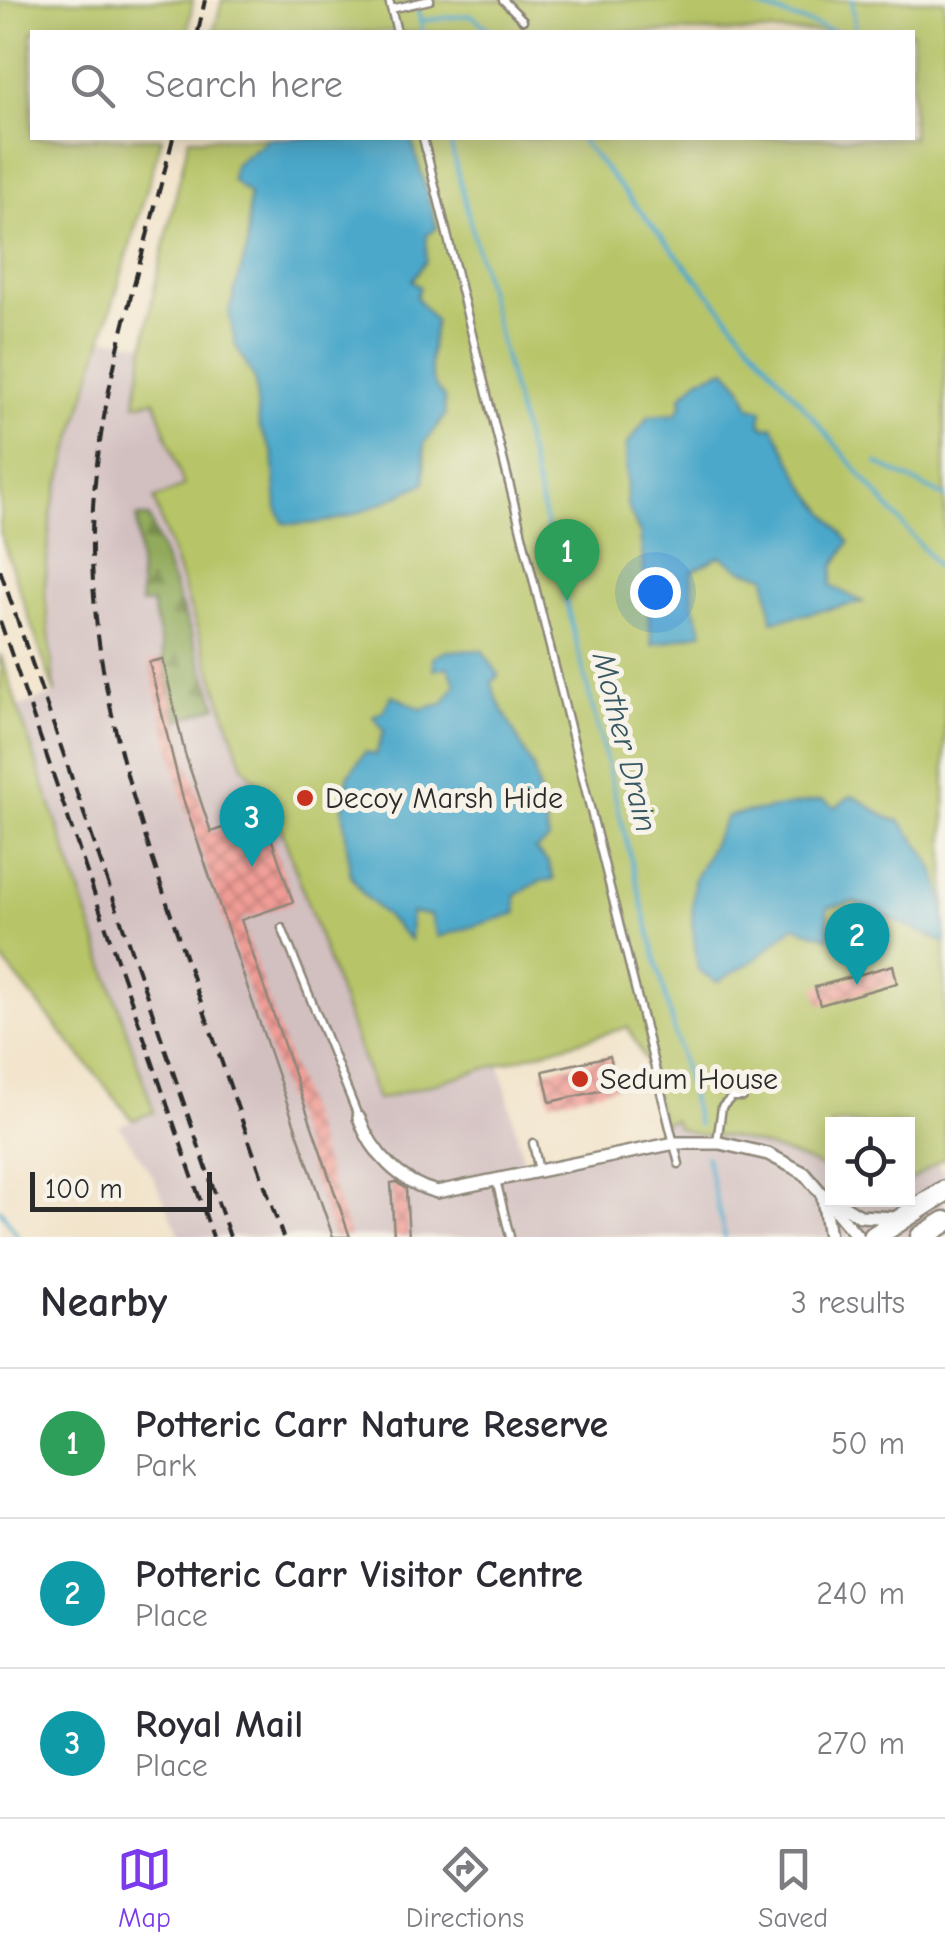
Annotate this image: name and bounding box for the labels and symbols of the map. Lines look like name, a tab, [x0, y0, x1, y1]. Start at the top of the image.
pin: 1	[534, 518, 600, 601]
your location	[630, 567, 681, 618]
water label: Mother Drain	[585, 647, 665, 836]
place label: Decoy Marsh Hide	[325, 781, 563, 816]
pin: 3	[220, 784, 284, 867]
marker: Decoy Marsh Hide	[294, 787, 316, 809]
pin: 2	[824, 902, 890, 985]
place label: Sedum House	[600, 1062, 778, 1097]
marker: Sedum House	[569, 1068, 591, 1090]
scale bar	[30, 1167, 212, 1212]

